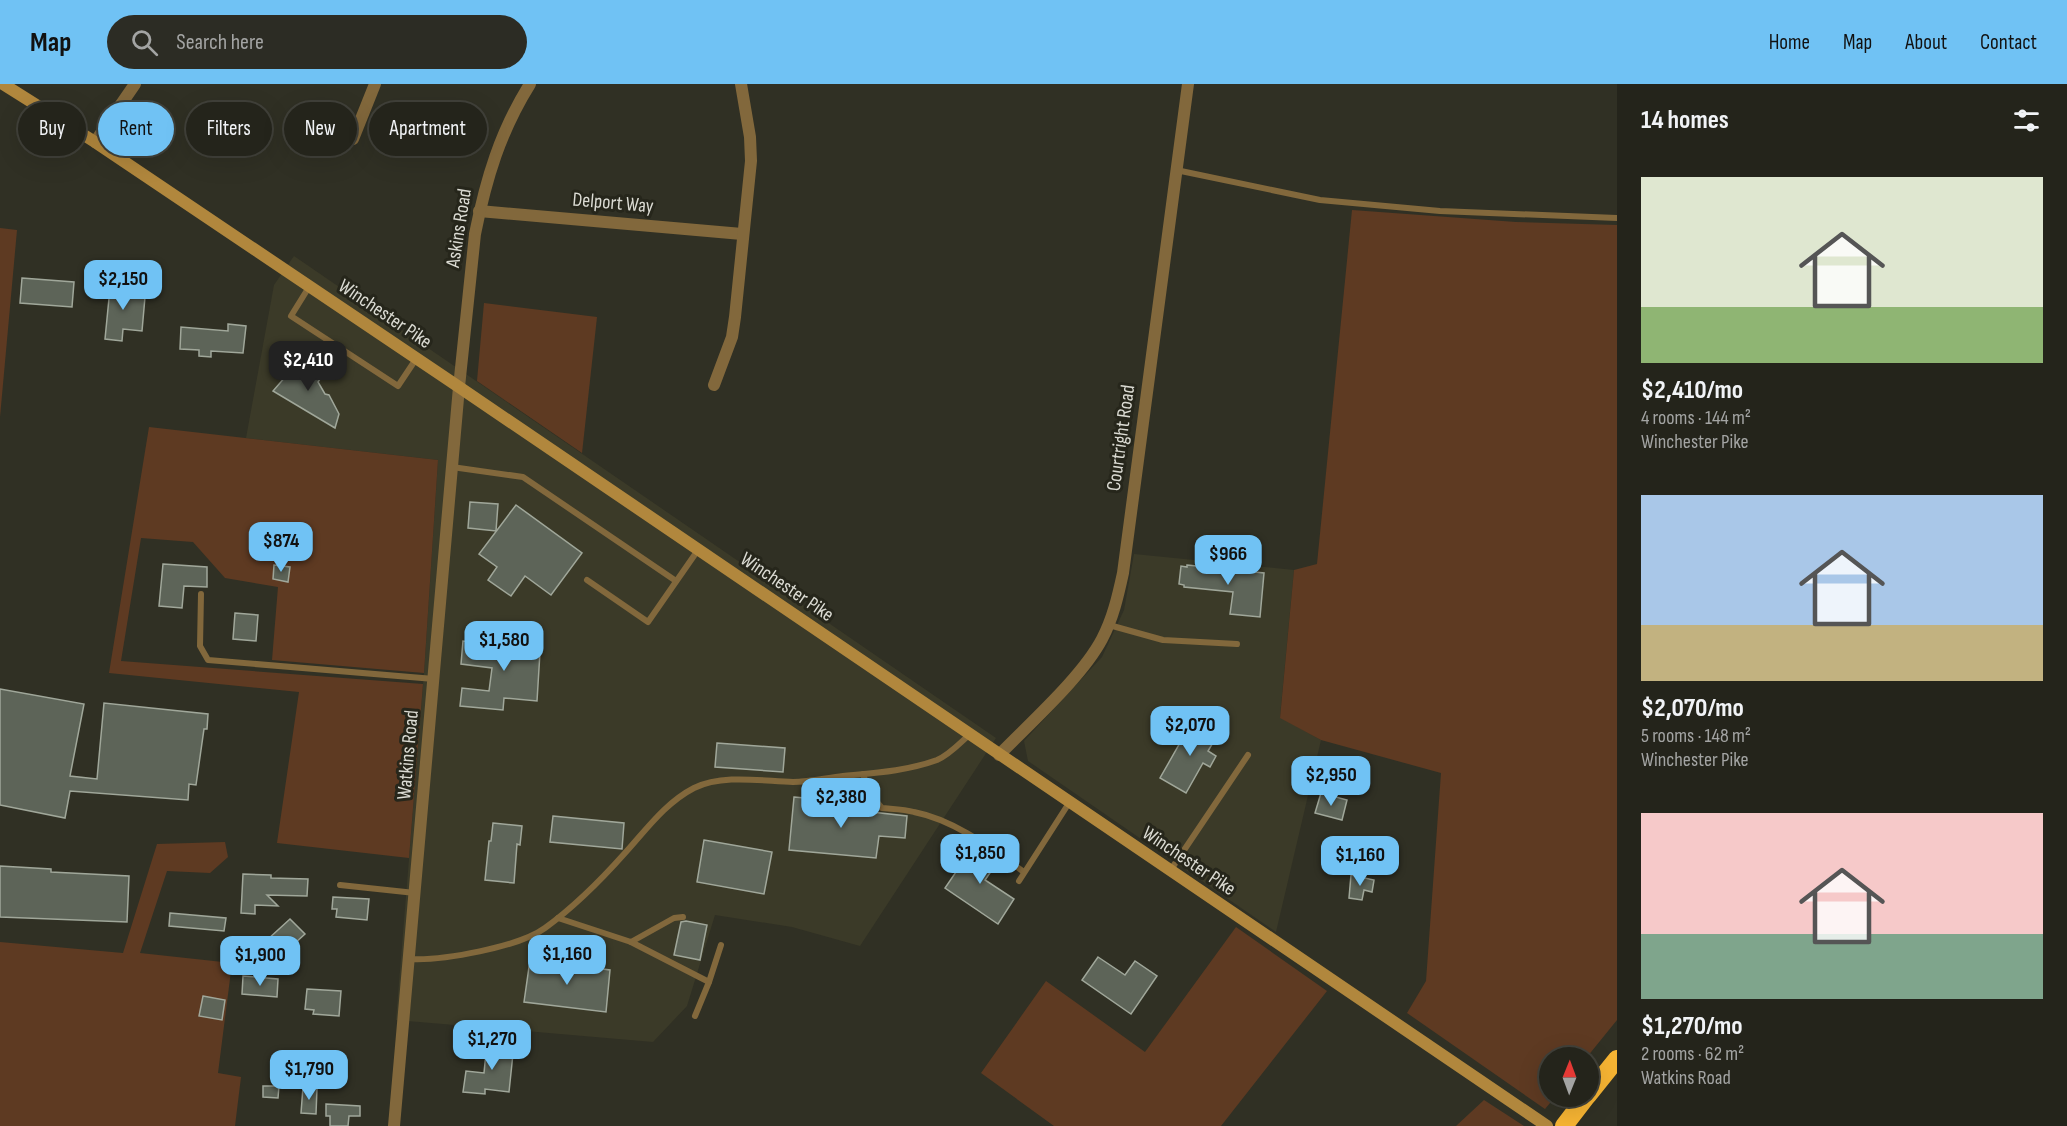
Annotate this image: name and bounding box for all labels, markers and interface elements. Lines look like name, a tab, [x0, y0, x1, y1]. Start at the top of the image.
search box	[107, 15, 527, 69]
text: Map	[30, 26, 71, 59]
icon: search	[128, 26, 161, 59]
text: Search here	[176, 29, 264, 56]
text: Home	[1769, 30, 1810, 55]
text: Map	[1843, 30, 1872, 55]
text: About	[1905, 30, 1947, 55]
text: Contact	[1980, 30, 2037, 55]
chip: Buy	[18, 102, 86, 156]
chip: Rent	[98, 102, 174, 156]
chip: Filters	[186, 102, 272, 156]
chip: New	[284, 102, 357, 156]
chip: Apartment	[369, 102, 487, 156]
icon: filters	[2010, 104, 2043, 137]
text: 14 homes	[1641, 105, 1729, 136]
street label: Askins Road	[441, 187, 477, 270]
street label: Delport Way	[572, 188, 655, 219]
icon: home	[1788, 216, 1896, 324]
pin: $2,150	[74, 260, 172, 311]
text: $2,150	[98, 267, 148, 291]
street label: Winchester Pike	[334, 274, 436, 354]
pin: $2,410	[259, 341, 357, 392]
text: $2,410	[283, 348, 333, 372]
text: $2,410/mo	[1641, 375, 1743, 406]
street label: Courtright Road	[1102, 383, 1140, 493]
text: 4 rooms · 144 m²	[1641, 406, 1751, 430]
text: Winchester Pike	[1641, 430, 1749, 454]
pin: $874	[245, 522, 317, 573]
text: $874	[263, 529, 299, 553]
icon: home	[1788, 534, 1896, 642]
pin: $966	[1192, 535, 1264, 586]
text: $966	[1209, 542, 1247, 566]
street label: Winchester Pike	[736, 547, 838, 627]
pin: $1,580	[455, 621, 553, 672]
text: $1,580	[478, 628, 530, 652]
text: $2,070/mo	[1641, 693, 1744, 724]
pin: $2,070	[1141, 706, 1239, 757]
street label: Watkins Road	[392, 709, 424, 801]
text: $2,070	[1164, 713, 1216, 737]
text: 5 rooms · 148 m²	[1641, 724, 1751, 748]
text: Winchester Pike	[1641, 748, 1749, 772]
pin: $2,950	[1282, 756, 1380, 807]
text: $2,950	[1305, 763, 1357, 787]
pin: $2,380	[792, 778, 890, 829]
text: $2,380	[815, 785, 867, 809]
street label: Winchester Pike	[1138, 821, 1240, 901]
pin: $1,850	[931, 834, 1029, 885]
pin: $1,160	[1311, 836, 1409, 887]
text: $1,850	[954, 841, 1006, 865]
text: $1,160	[1335, 843, 1385, 867]
icon: home	[1788, 852, 1896, 960]
pin: $1,160	[518, 935, 616, 986]
pin: $1,900	[211, 936, 309, 987]
text: $1,160	[542, 942, 592, 966]
text: $1,900	[234, 943, 286, 967]
text: $1,270/mo	[1641, 1011, 1743, 1042]
pin: $1,270	[443, 1020, 541, 1071]
text: $1,270	[467, 1027, 517, 1051]
text: 2 rooms · 62 m²	[1641, 1042, 1744, 1066]
north arrow	[1539, 1047, 1599, 1107]
map controls	[1539, 1047, 1599, 1107]
pin: $1,790	[260, 1050, 358, 1101]
text: $1,790	[284, 1057, 334, 1081]
text: Watkins Road	[1641, 1066, 1731, 1090]

